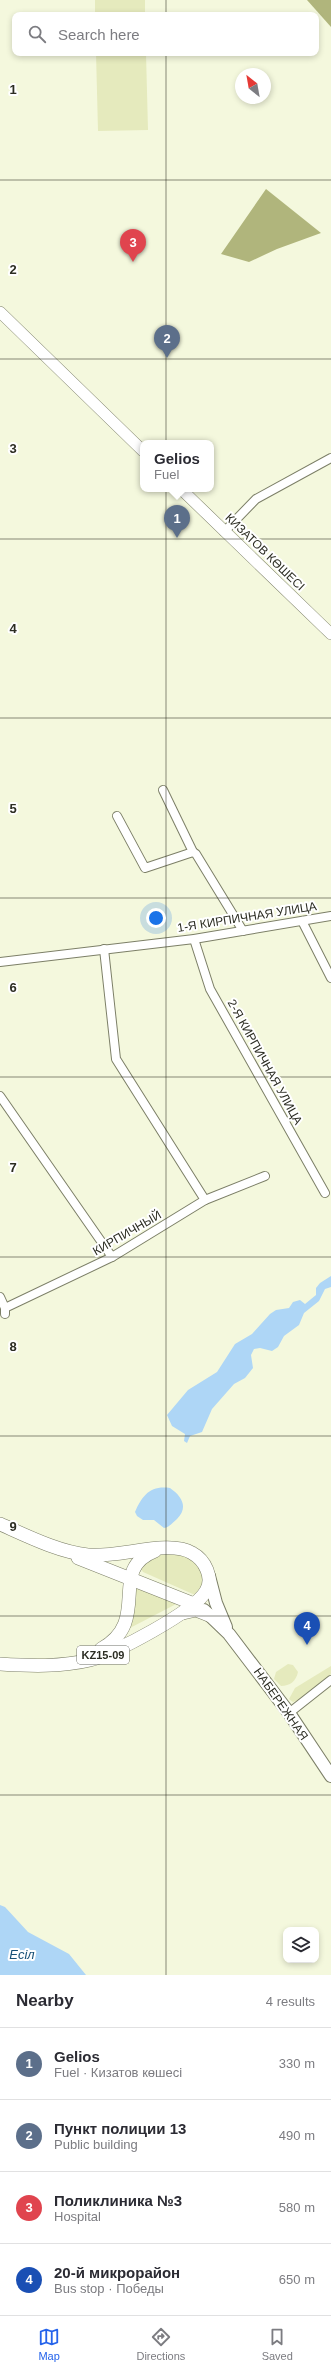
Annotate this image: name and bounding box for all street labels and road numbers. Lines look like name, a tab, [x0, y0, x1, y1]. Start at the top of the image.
street label: КИЗАТОВ КӨШЕСІ	[222, 511, 308, 593]
street label: 1-Я КИРПИЧНАЯ УЛИЦА	[176, 899, 318, 935]
street label: 2-Я КИРПИЧНАЯ УЛИЦА	[225, 997, 305, 1127]
street label: КИРПИЧНЫЙ	[90, 1207, 164, 1258]
road number: KZ15-09	[77, 1646, 129, 1664]
street label: НАБЕРЕЖНАЯ	[251, 1665, 311, 1743]

